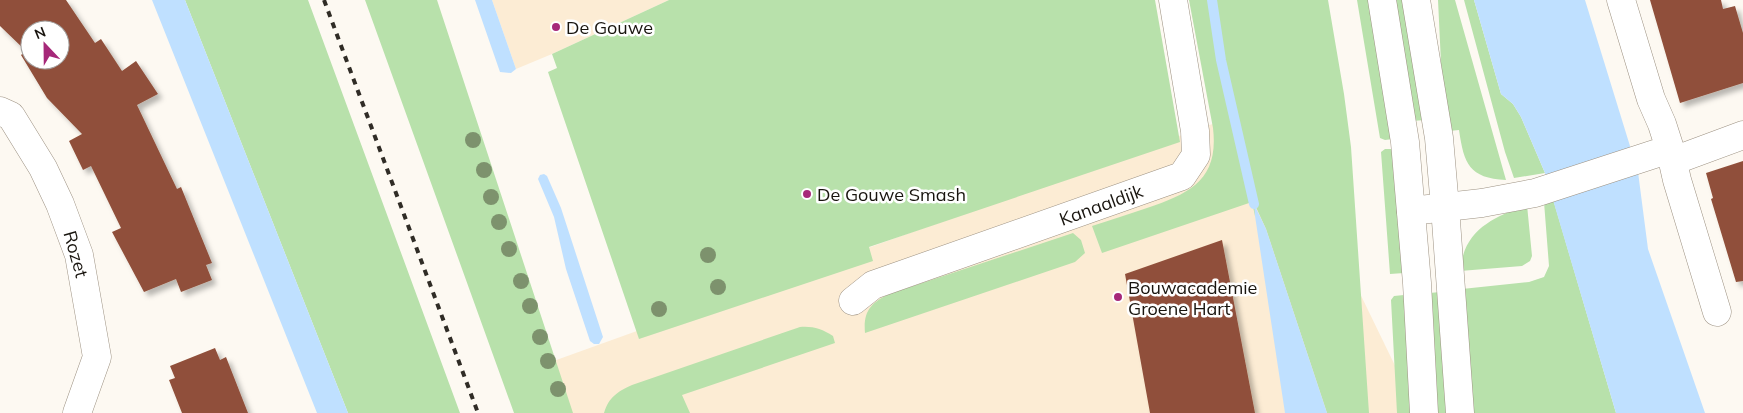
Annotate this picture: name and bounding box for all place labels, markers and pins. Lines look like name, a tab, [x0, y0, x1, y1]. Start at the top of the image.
place label: De Gouwe	[566, 16, 653, 39]
marker: De Gouwe	[550, 21, 562, 33]
place label: De Gouwe Smash	[817, 183, 966, 206]
marker: De Gouwe Smash	[801, 188, 813, 200]
place label: Bouwacademie Groene Hart	[1128, 276, 1257, 320]
marker: Bouwacademie Groene Hart	[1112, 291, 1124, 303]

